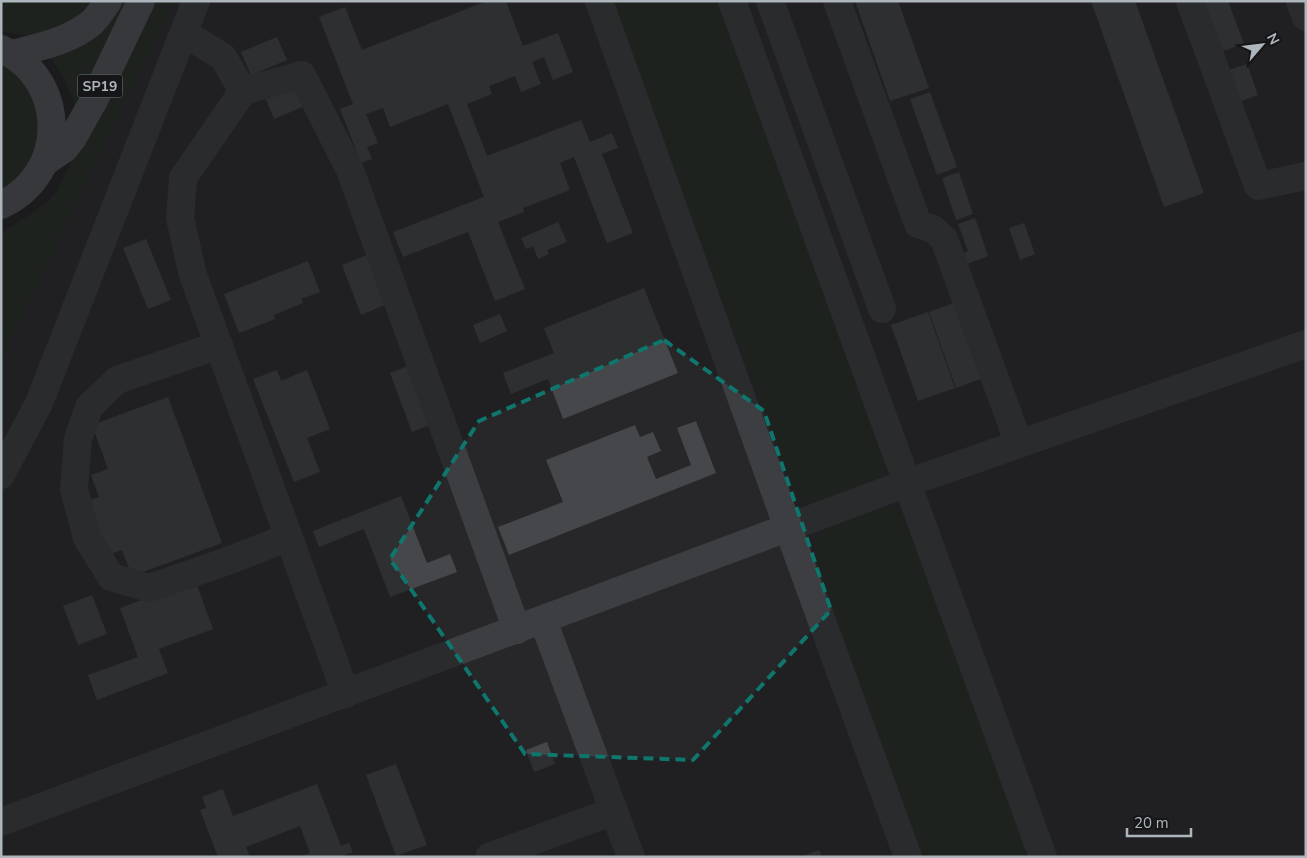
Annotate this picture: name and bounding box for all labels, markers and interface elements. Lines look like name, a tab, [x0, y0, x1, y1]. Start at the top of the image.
north arrow	[1237, 20, 1287, 70]
text: N	[1262, 30, 1284, 48]
road number: SP19	[78, 74, 122, 98]
scale bar	[1127, 806, 1191, 838]
text: 20 m	[1134, 813, 1169, 833]

